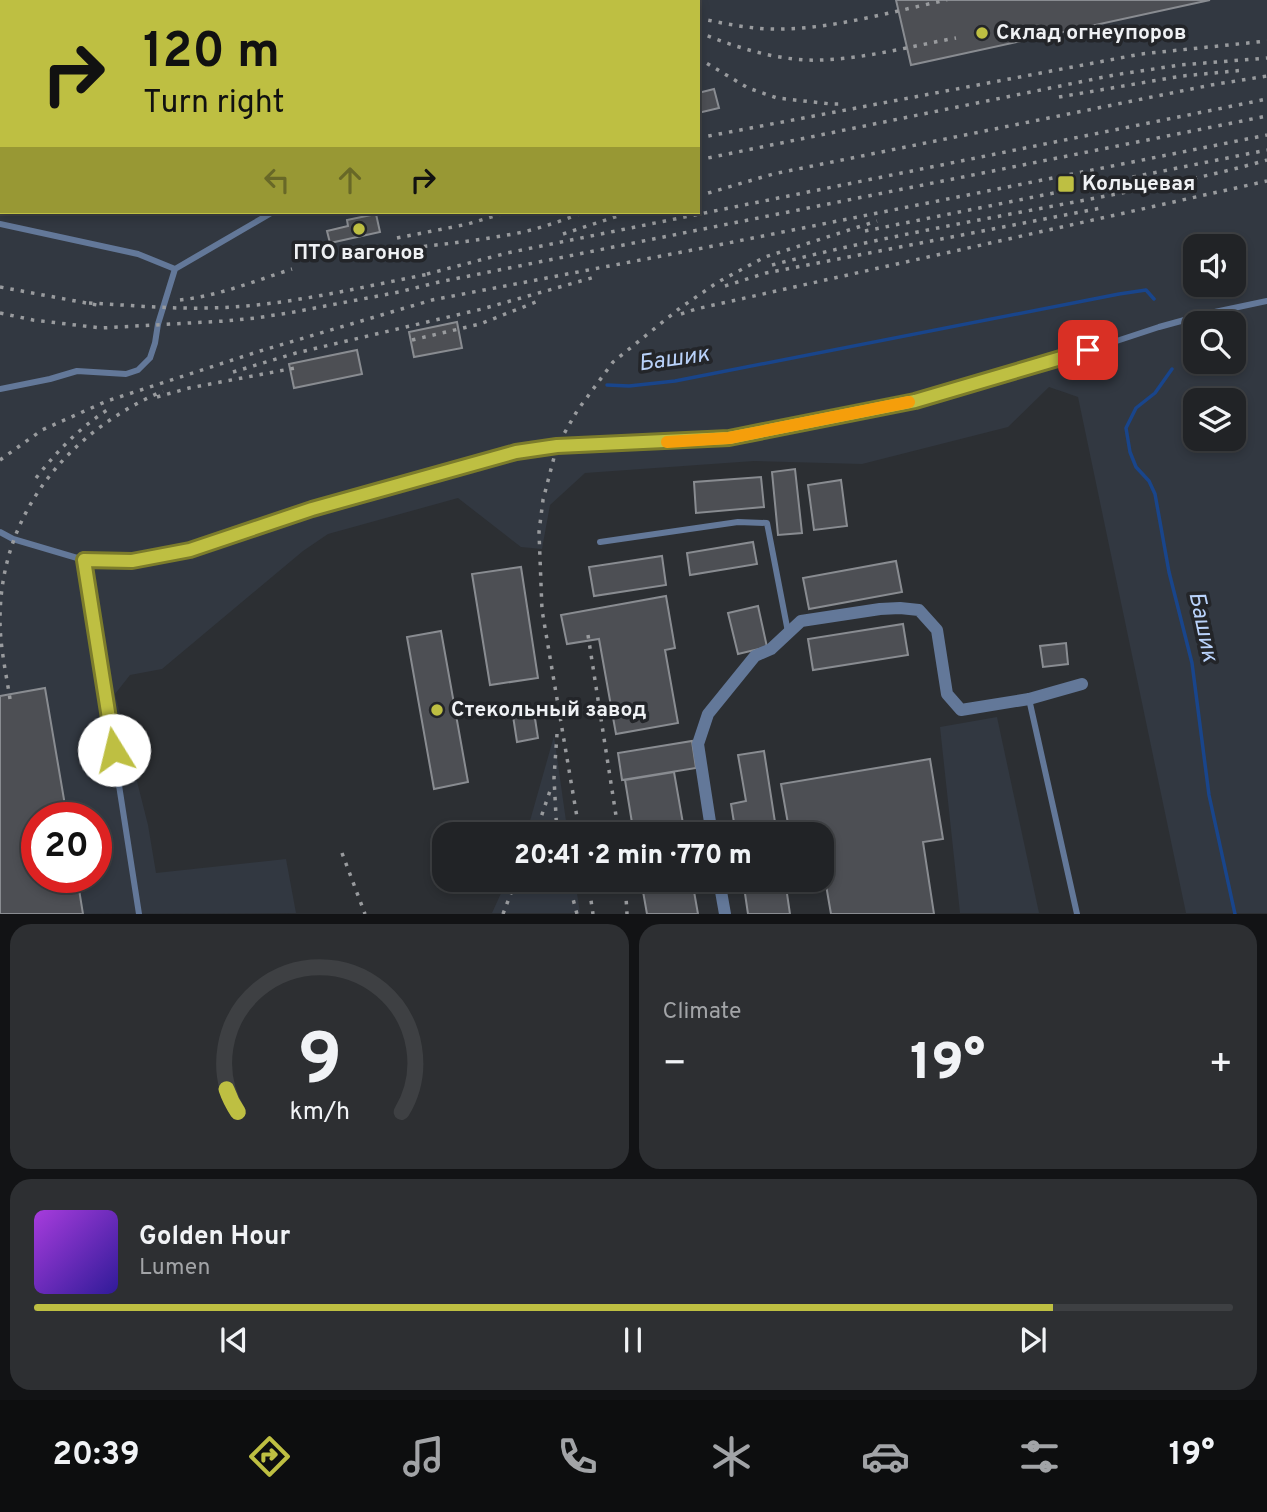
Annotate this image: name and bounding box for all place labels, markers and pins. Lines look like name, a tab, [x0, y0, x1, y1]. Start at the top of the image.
place label: Склад огнеупоров	[996, 20, 1187, 47]
marker: Склад огнеупоров	[974, 25, 990, 41]
place label: Кольцевая	[1082, 171, 1195, 198]
marker: Кольцевая	[1056, 174, 1076, 194]
marker: ПТО вагонов	[351, 221, 367, 237]
place label: ПТО вагонов	[293, 240, 425, 267]
pin	[1058, 320, 1118, 380]
place label: Стекольный завод	[451, 697, 647, 724]
marker: Стекольный завод	[429, 702, 445, 718]

